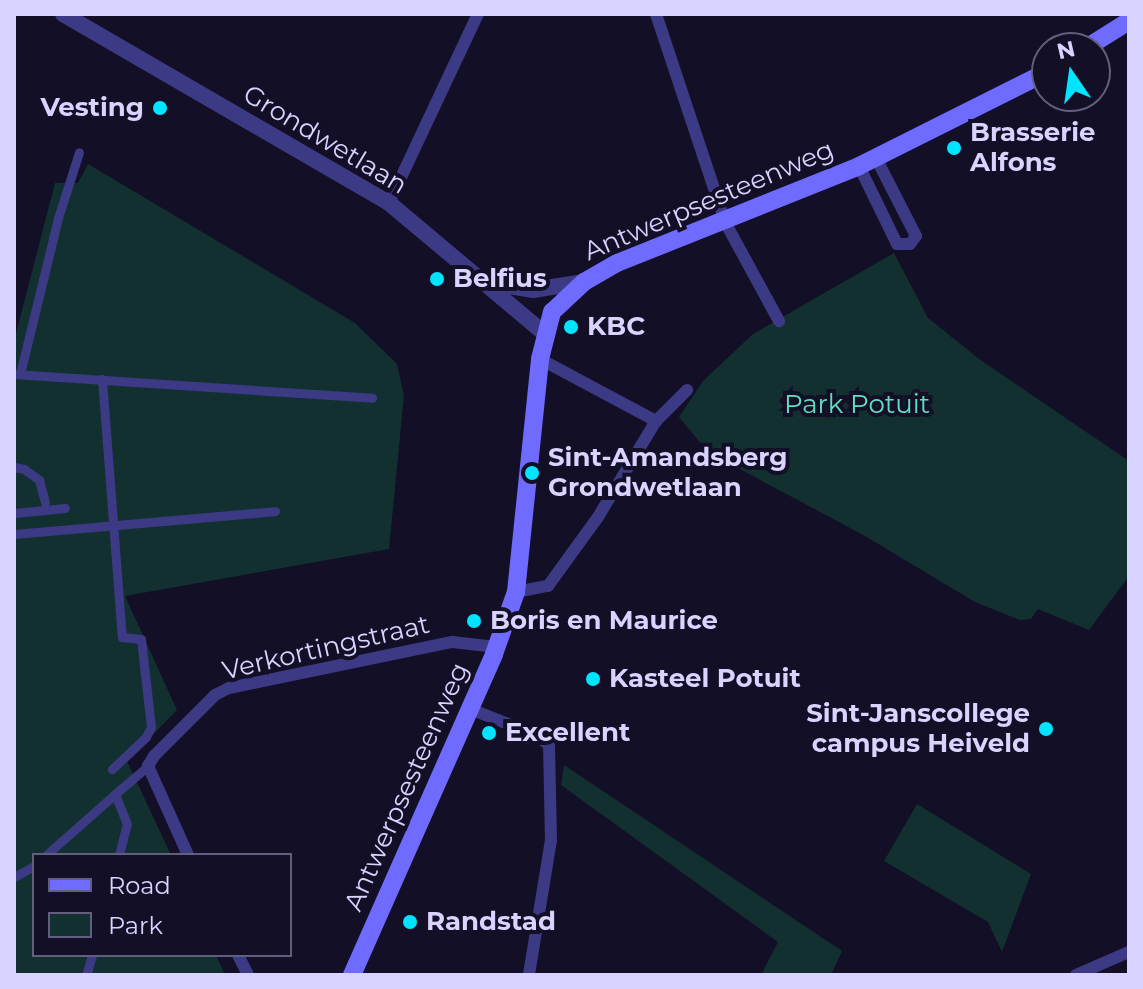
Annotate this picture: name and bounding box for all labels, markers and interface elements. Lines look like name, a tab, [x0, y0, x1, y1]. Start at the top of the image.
north arrow	[1031, 32, 1111, 112]
text: N	[1054, 35, 1078, 65]
street label: Grondwetlaan	[237, 79, 413, 201]
place label: Vesting	[40, 92, 144, 124]
marker: Vesting	[151, 99, 169, 117]
place label: Brasserie Alfons	[970, 117, 1095, 178]
street label: Antwerpsesteenweg	[579, 134, 839, 268]
marker: Brasserie Alfons	[945, 139, 963, 157]
place label: Belfius	[453, 263, 547, 295]
marker: Belfius	[428, 270, 446, 288]
place label: KBC	[587, 311, 645, 343]
marker: KBC	[562, 318, 580, 336]
park label: Park Potuit	[784, 389, 930, 421]
place label: Sint-Amandsberg Grondwetlaan	[548, 442, 787, 504]
marker: Sint-Amandsberg Grondwetlaan	[523, 464, 541, 482]
place label: Boris en Maurice	[490, 605, 718, 637]
street label: Verkortingstraat	[219, 609, 433, 687]
marker: Boris en Maurice	[465, 612, 483, 630]
street label: Antwerpsesteenweg	[338, 658, 476, 916]
place label: Kasteel Potuit	[609, 663, 801, 695]
marker: Kasteel Potuit	[584, 670, 602, 688]
place label: Sint-Janscollege campus Heiveld	[806, 698, 1030, 760]
place label: Excellent	[505, 717, 630, 749]
marker: Sint-Janscollege campus Heiveld	[1037, 720, 1055, 738]
marker: Excellent	[480, 724, 498, 742]
legend	[32, 853, 292, 957]
text: Road	[108, 871, 171, 900]
place label: Randstad	[426, 906, 556, 938]
text: Park	[108, 911, 163, 940]
marker: Randstad	[401, 913, 419, 931]

